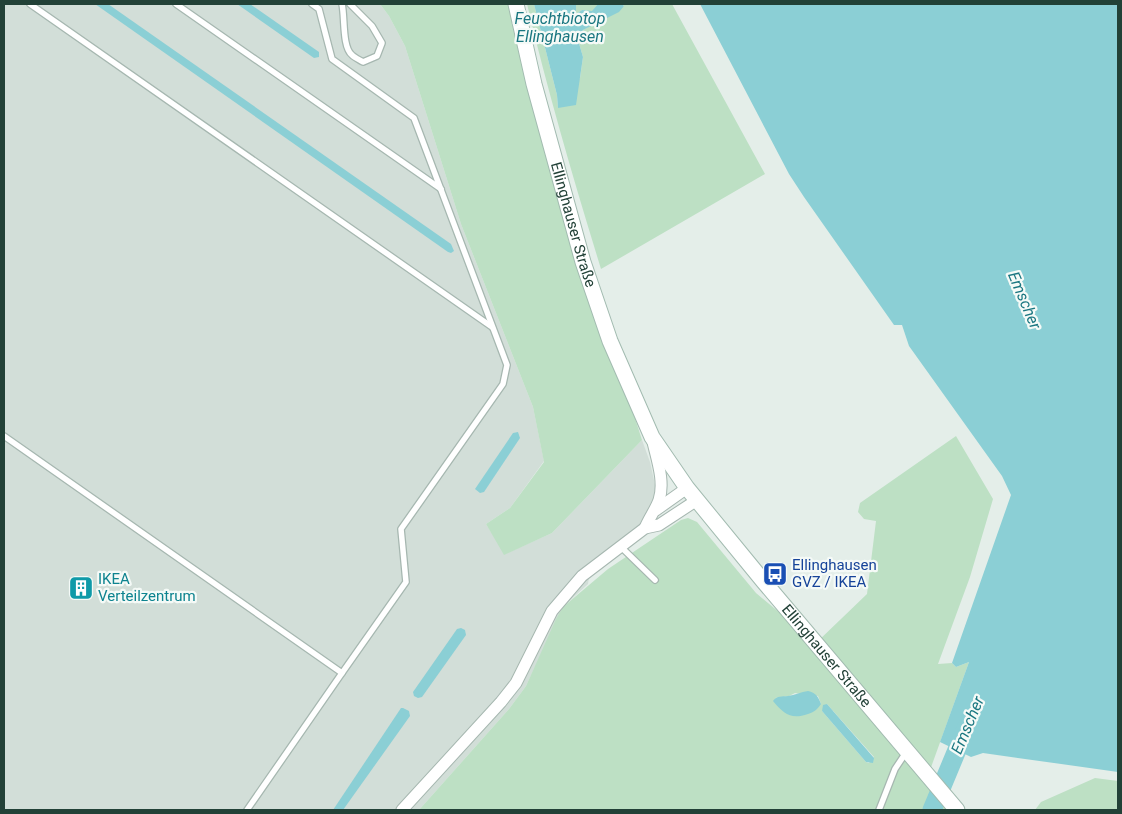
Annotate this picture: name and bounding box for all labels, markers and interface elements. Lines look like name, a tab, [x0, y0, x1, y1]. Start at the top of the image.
water label: Feuchtbiotop Ellinghausen	[515, 9, 605, 46]
street label: Ellinghauser Straße	[547, 160, 600, 290]
water label: Emscher	[1004, 269, 1045, 332]
place label: Ellinghausen GVZ / IKEA	[792, 556, 877, 591]
bus stop icon: Ellinghausen GVZ / IKEA	[762, 561, 788, 587]
place label: IKEA Verteilzentrum	[98, 570, 196, 605]
building icon: IKEA Verteilzentrum	[68, 575, 94, 601]
street label: Ellinghauser Straße	[778, 601, 875, 711]
water label: Emscher	[947, 693, 988, 757]

